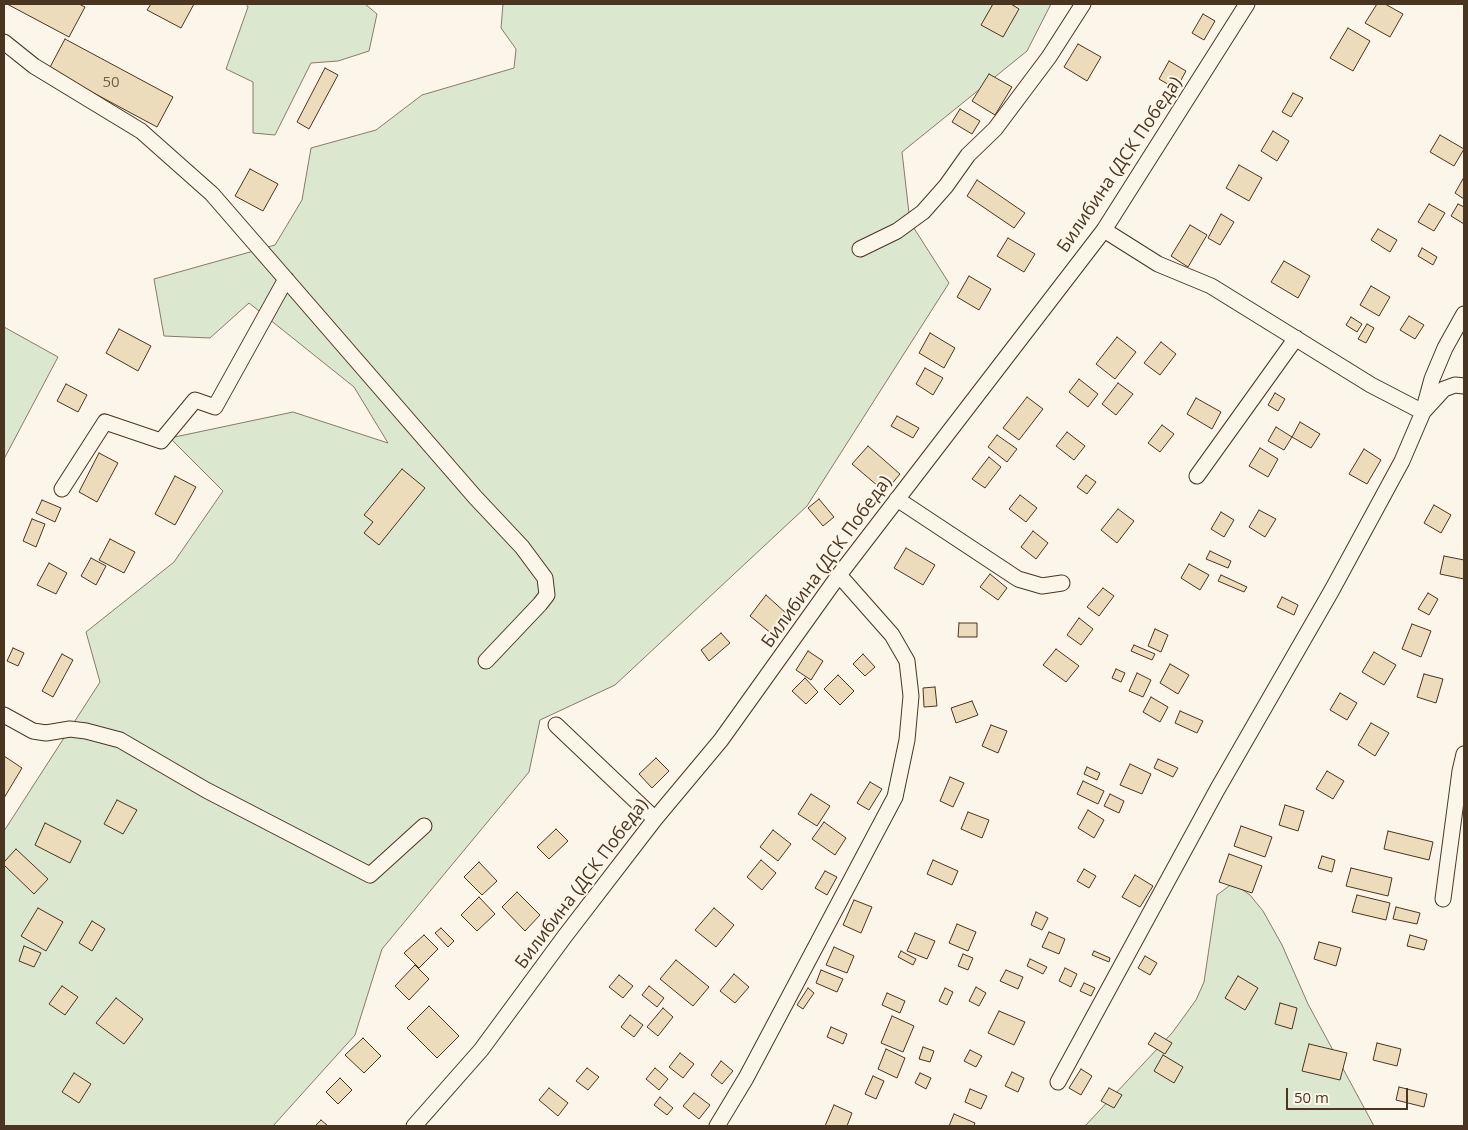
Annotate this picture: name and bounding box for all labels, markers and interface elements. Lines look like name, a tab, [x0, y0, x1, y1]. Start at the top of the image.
street label: Билибина (ДСК Победа)	[1053, 73, 1187, 257]
house number: 50	[102, 74, 120, 92]
street label: Билибина (ДСК Победа)	[757, 472, 897, 652]
street label: Билибина (ДСК Победа)	[511, 795, 653, 973]
scale bar	[1288, 1078, 1410, 1110]
text: 50 m	[1294, 1087, 1329, 1107]

